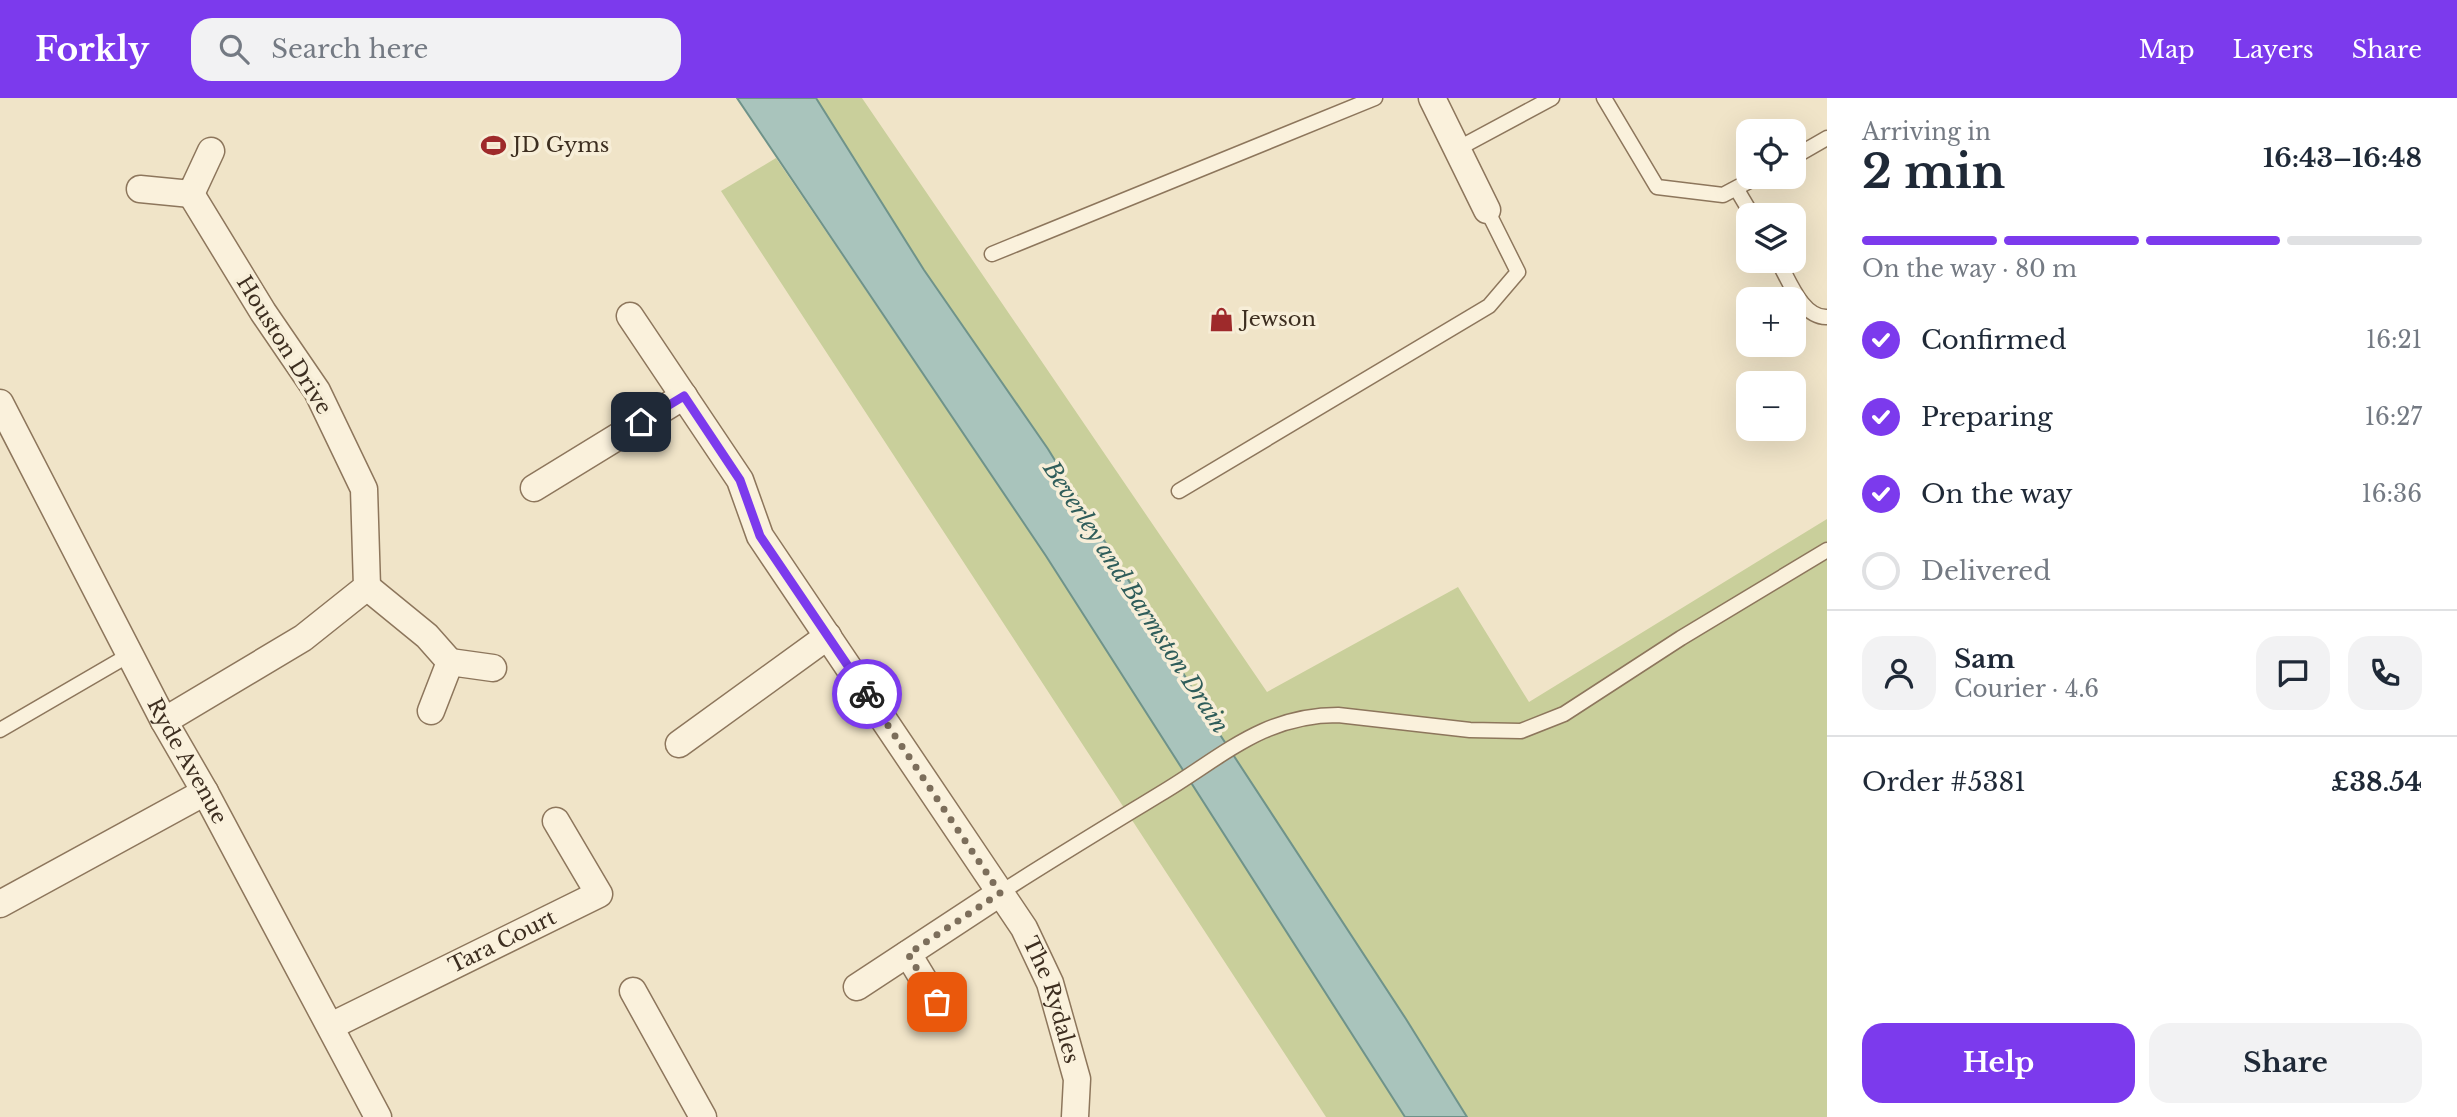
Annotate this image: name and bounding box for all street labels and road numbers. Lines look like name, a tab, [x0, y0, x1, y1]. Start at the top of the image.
street label: Houston Drive	[231, 271, 337, 419]
street label: Ryde Avenue	[141, 694, 233, 828]
street label: Tara Court	[444, 904, 560, 979]
street label: The Rydales	[1017, 933, 1085, 1066]

